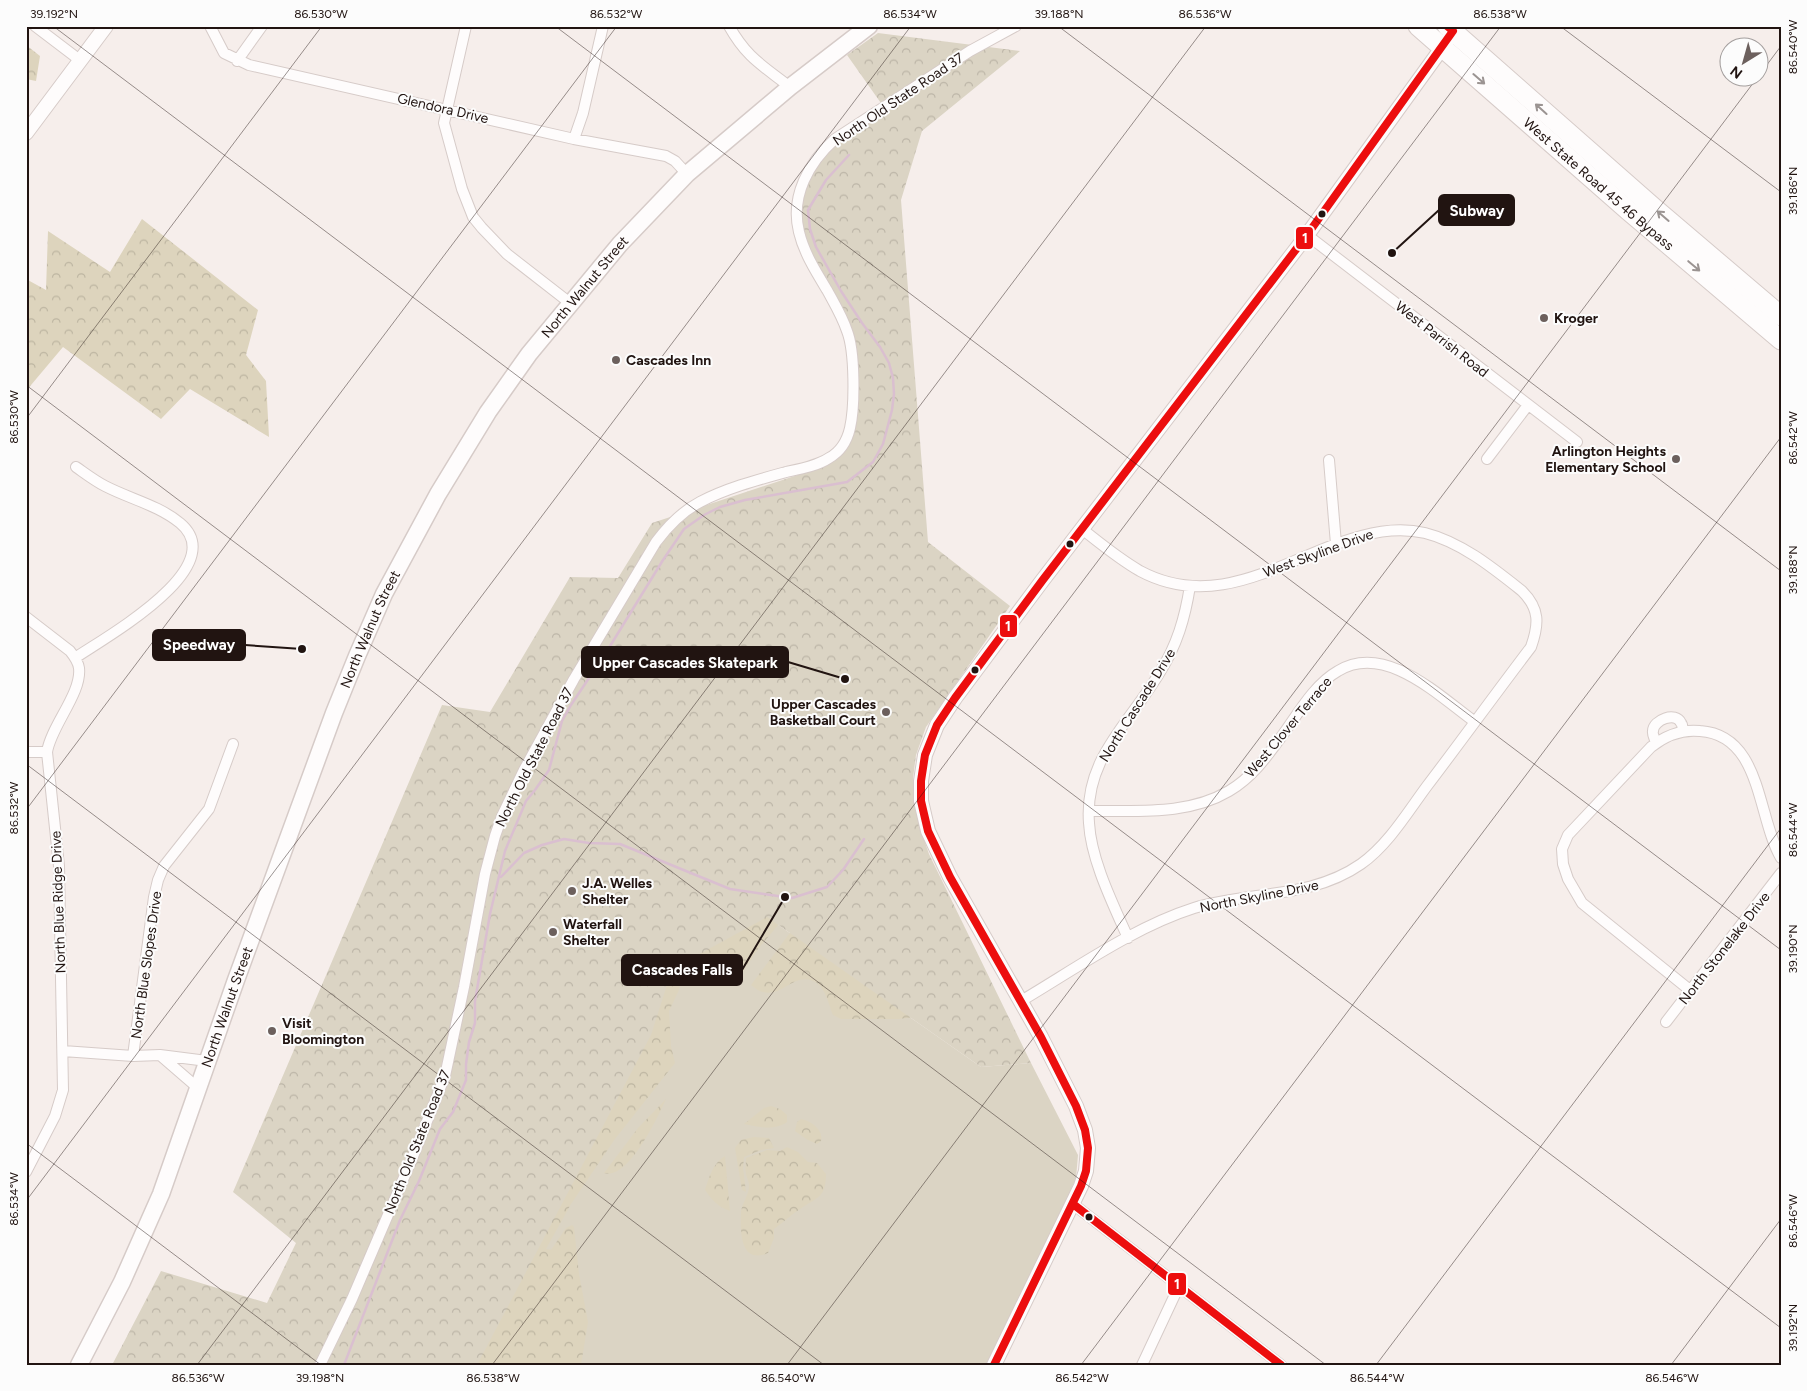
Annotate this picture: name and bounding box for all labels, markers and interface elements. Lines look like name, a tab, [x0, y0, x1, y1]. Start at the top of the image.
text: 39.192°N	[30, 7, 78, 21]
text: 86.530°W	[294, 7, 348, 21]
text: 86.532°W	[590, 7, 643, 21]
text: 86.534°W	[883, 7, 937, 21]
text: 39.188°N	[1034, 7, 1084, 21]
text: 86.536°W	[1179, 7, 1232, 21]
text: 86.538°W	[1473, 7, 1527, 21]
text: 86.540°W	[1786, 19, 1800, 74]
north arrow	[1720, 38, 1770, 88]
street label: North Old State Road 37	[830, 49, 967, 150]
text: N	[1727, 62, 1746, 82]
one-way arrow	[1472, 73, 1485, 85]
street label: Glendora Drive	[396, 90, 491, 127]
one-way arrow	[1535, 104, 1548, 115]
street label: West State Road 45 46 Bypass	[1520, 114, 1677, 254]
text: 39.186°N	[1786, 167, 1800, 215]
callout: Subway	[1439, 195, 1514, 225]
text: Subway	[1450, 202, 1505, 220]
unlabelled marker	[1317, 209, 1327, 219]
one-way arrow	[1657, 211, 1670, 222]
line badge: 1	[1295, 226, 1314, 250]
text: 1	[1302, 230, 1308, 247]
street label: North Walnut Street	[538, 233, 632, 341]
one-way arrow	[1687, 261, 1700, 272]
street label: West Parrish Road	[1392, 298, 1492, 381]
place label: Kroger	[1554, 310, 1599, 327]
marker: Kroger	[1538, 312, 1550, 324]
place label: Cascades Inn	[626, 352, 711, 369]
marker: Cascades Inn	[610, 354, 622, 366]
text: 86.530°W	[7, 390, 21, 444]
text: 86.542°W	[1786, 411, 1800, 465]
place label: Arlington Heights Elementary School	[1545, 443, 1666, 476]
marker: Arlington Heights Elementary School	[1670, 453, 1682, 465]
street label: West Skyline Drive	[1261, 525, 1376, 581]
unlabelled marker	[1065, 539, 1075, 549]
text: 39.188°N	[1786, 545, 1800, 595]
street label: North Walnut Street	[337, 568, 404, 691]
line badge: 1	[999, 614, 1018, 638]
text: 1	[1005, 618, 1011, 635]
callout: Speedway	[153, 630, 245, 660]
text: Speedway	[163, 636, 236, 654]
street label: North Cascade Drive	[1096, 645, 1179, 765]
callout: Upper Cascades Skatepark	[582, 647, 788, 677]
text: Upper Cascades Skatepark	[592, 654, 778, 672]
unlabelled marker	[970, 665, 980, 675]
street label: West Clover Terrace	[1241, 673, 1336, 781]
street label: North Old State Road 37	[492, 684, 577, 830]
place label: Upper Cascades Basketball Court	[770, 696, 876, 729]
marker: Upper Cascades Basketball Court	[880, 706, 892, 718]
text: 86.532°W	[7, 781, 21, 834]
text: 86.544°W	[1786, 802, 1800, 857]
street label: North Blue Ridge Drive	[48, 830, 69, 974]
place label: J.A. Welles Shelter	[582, 875, 653, 908]
street label: North Skyline Drive	[1198, 877, 1320, 916]
marker: J.A. Welles Shelter	[566, 885, 578, 897]
street label: North Stonelake Drive	[1675, 888, 1774, 1008]
street label: North Blue Slopes Drive	[128, 890, 165, 1040]
place label: Waterfall Shelter	[563, 916, 622, 949]
text: 39.190°N	[1786, 925, 1800, 973]
marker: Waterfall Shelter	[547, 926, 559, 938]
street label: North Walnut Street	[198, 944, 257, 1070]
callout: Cascades Falls	[622, 955, 742, 985]
text: Cascades Falls	[632, 961, 732, 979]
place label: Visit Bloomington	[282, 1015, 364, 1048]
marker: Visit Bloomington	[266, 1025, 278, 1037]
street label: North Old State Road 37	[381, 1067, 454, 1217]
text: 86.534°W	[7, 1172, 21, 1226]
text: 86.546°W	[1786, 1194, 1800, 1248]
unlabelled marker	[1084, 1212, 1094, 1222]
line badge: 1	[1167, 1272, 1187, 1296]
text: 1	[1174, 1276, 1180, 1293]
text: 39.192°N	[1786, 1304, 1800, 1352]
text: 86.536°W	[172, 1371, 225, 1385]
text: 39.198°N	[296, 1371, 344, 1385]
text: 86.538°W	[466, 1371, 520, 1385]
text: 86.540°W	[761, 1371, 816, 1385]
text: 86.542°W	[1055, 1371, 1109, 1385]
text: 86.544°W	[1350, 1371, 1405, 1385]
text: 86.546°W	[1645, 1371, 1699, 1385]

